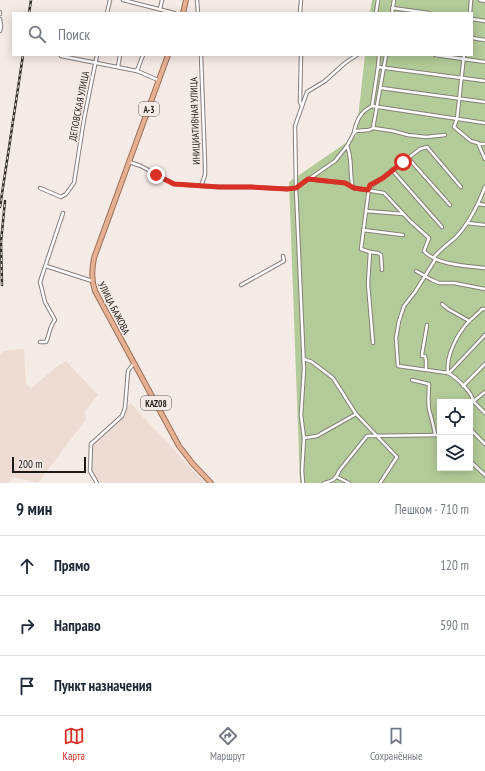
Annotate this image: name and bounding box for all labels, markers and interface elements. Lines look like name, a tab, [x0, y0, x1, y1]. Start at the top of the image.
search box	[12, 12, 473, 56]
icon: search	[26, 23, 48, 45]
text: Поиск	[58, 25, 90, 44]
street label: ДЕПОВСКАЯ УЛИЦА	[66, 70, 92, 142]
street label: ИНИЦИАТИВНАЯ УЛИЦА	[187, 77, 203, 165]
road number: A-3	[139, 102, 159, 116]
route start	[394, 153, 412, 171]
route end	[147, 166, 165, 184]
street label: УЛИЦА БАЖОВА	[95, 279, 133, 337]
road number: KAZ08	[141, 396, 171, 410]
map controls	[437, 399, 473, 471]
button: locate	[437, 399, 473, 435]
button: layers	[437, 435, 473, 471]
scale bar	[12, 455, 86, 474]
text: 200 m	[18, 457, 42, 471]
text: 9 мин	[16, 498, 52, 520]
text: Пешком · 710 m	[395, 501, 469, 518]
icon: ahead	[16, 555, 38, 577]
text: Прямо	[54, 556, 90, 575]
text: 120 m	[440, 557, 469, 574]
icon: right	[16, 615, 38, 637]
text: Направо	[54, 616, 101, 635]
text: 590 m	[440, 617, 469, 634]
icon: arrive	[16, 675, 38, 697]
text: Пункт назначения	[54, 676, 152, 695]
tab: Карта	[63, 725, 85, 763]
tab: Маршрут	[210, 725, 245, 763]
tab: Сохранённые	[370, 725, 422, 763]

